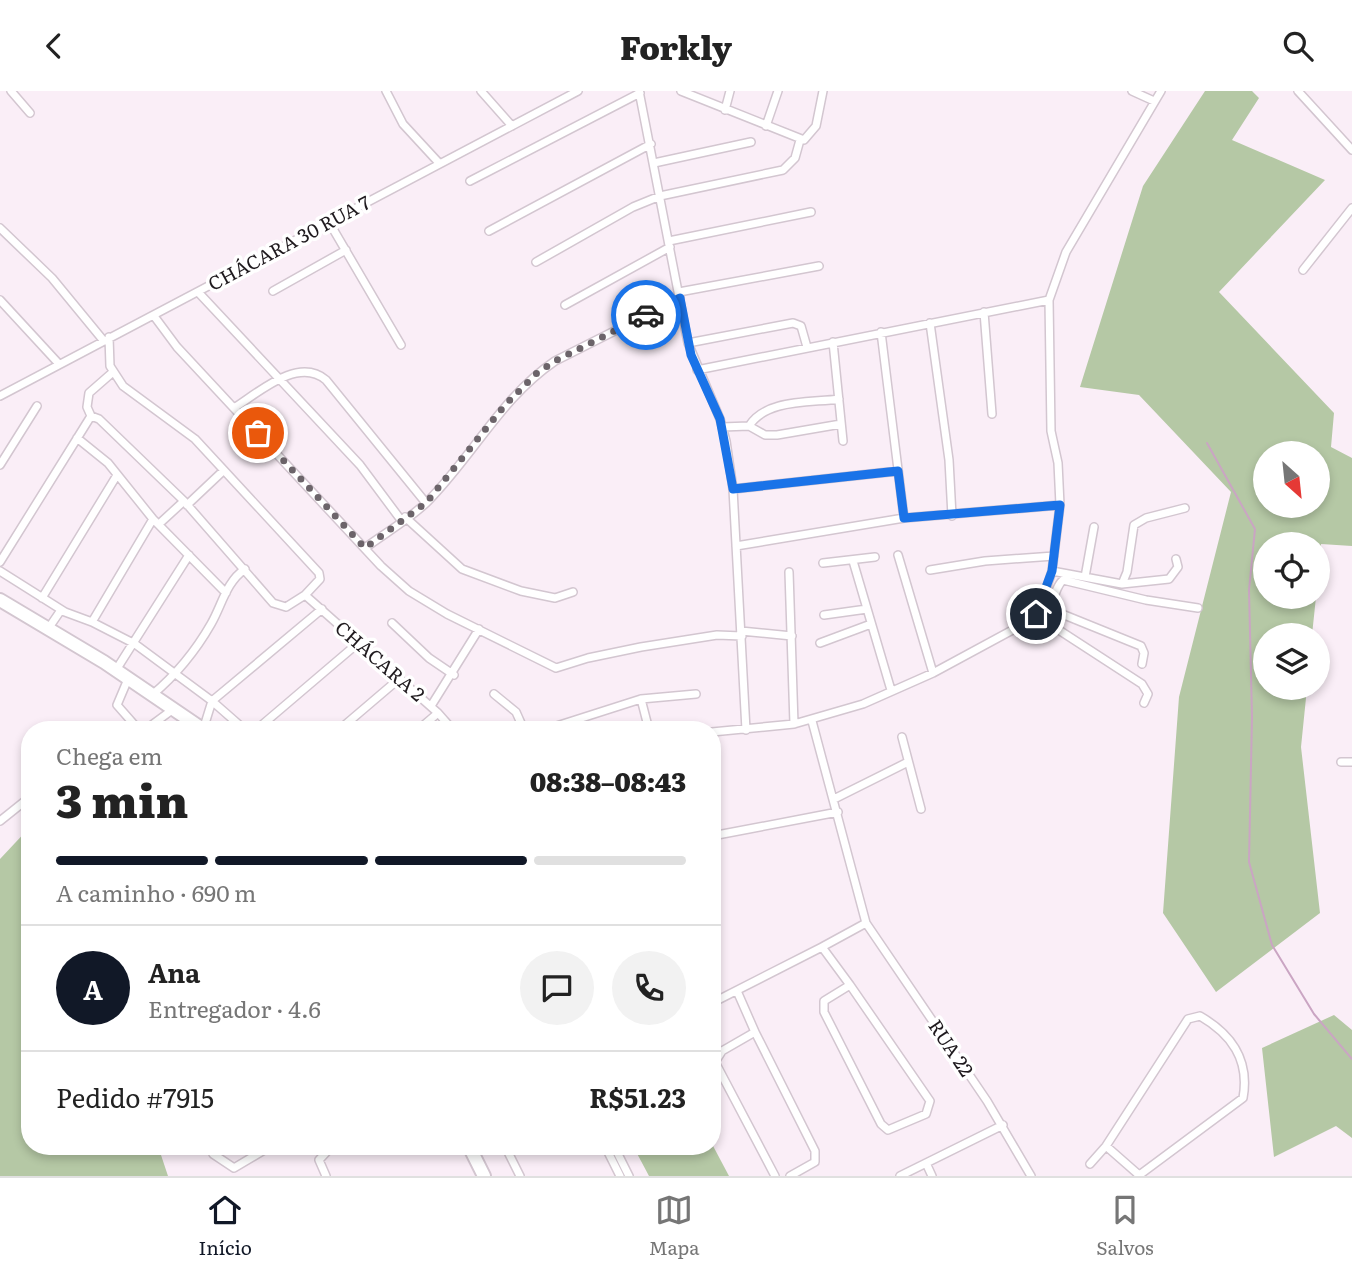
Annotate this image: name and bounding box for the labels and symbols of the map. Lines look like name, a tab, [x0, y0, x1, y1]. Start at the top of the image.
street label: CHÁCARA 30 RUA 7	[202, 187, 375, 297]
courier	[611, 280, 681, 350]
pin	[228, 403, 288, 463]
north arrow	[1253, 441, 1330, 518]
pin	[1006, 584, 1066, 644]
street label: CHÁCARA 2	[330, 613, 432, 707]
street label: RUA 22	[922, 1013, 981, 1082]

